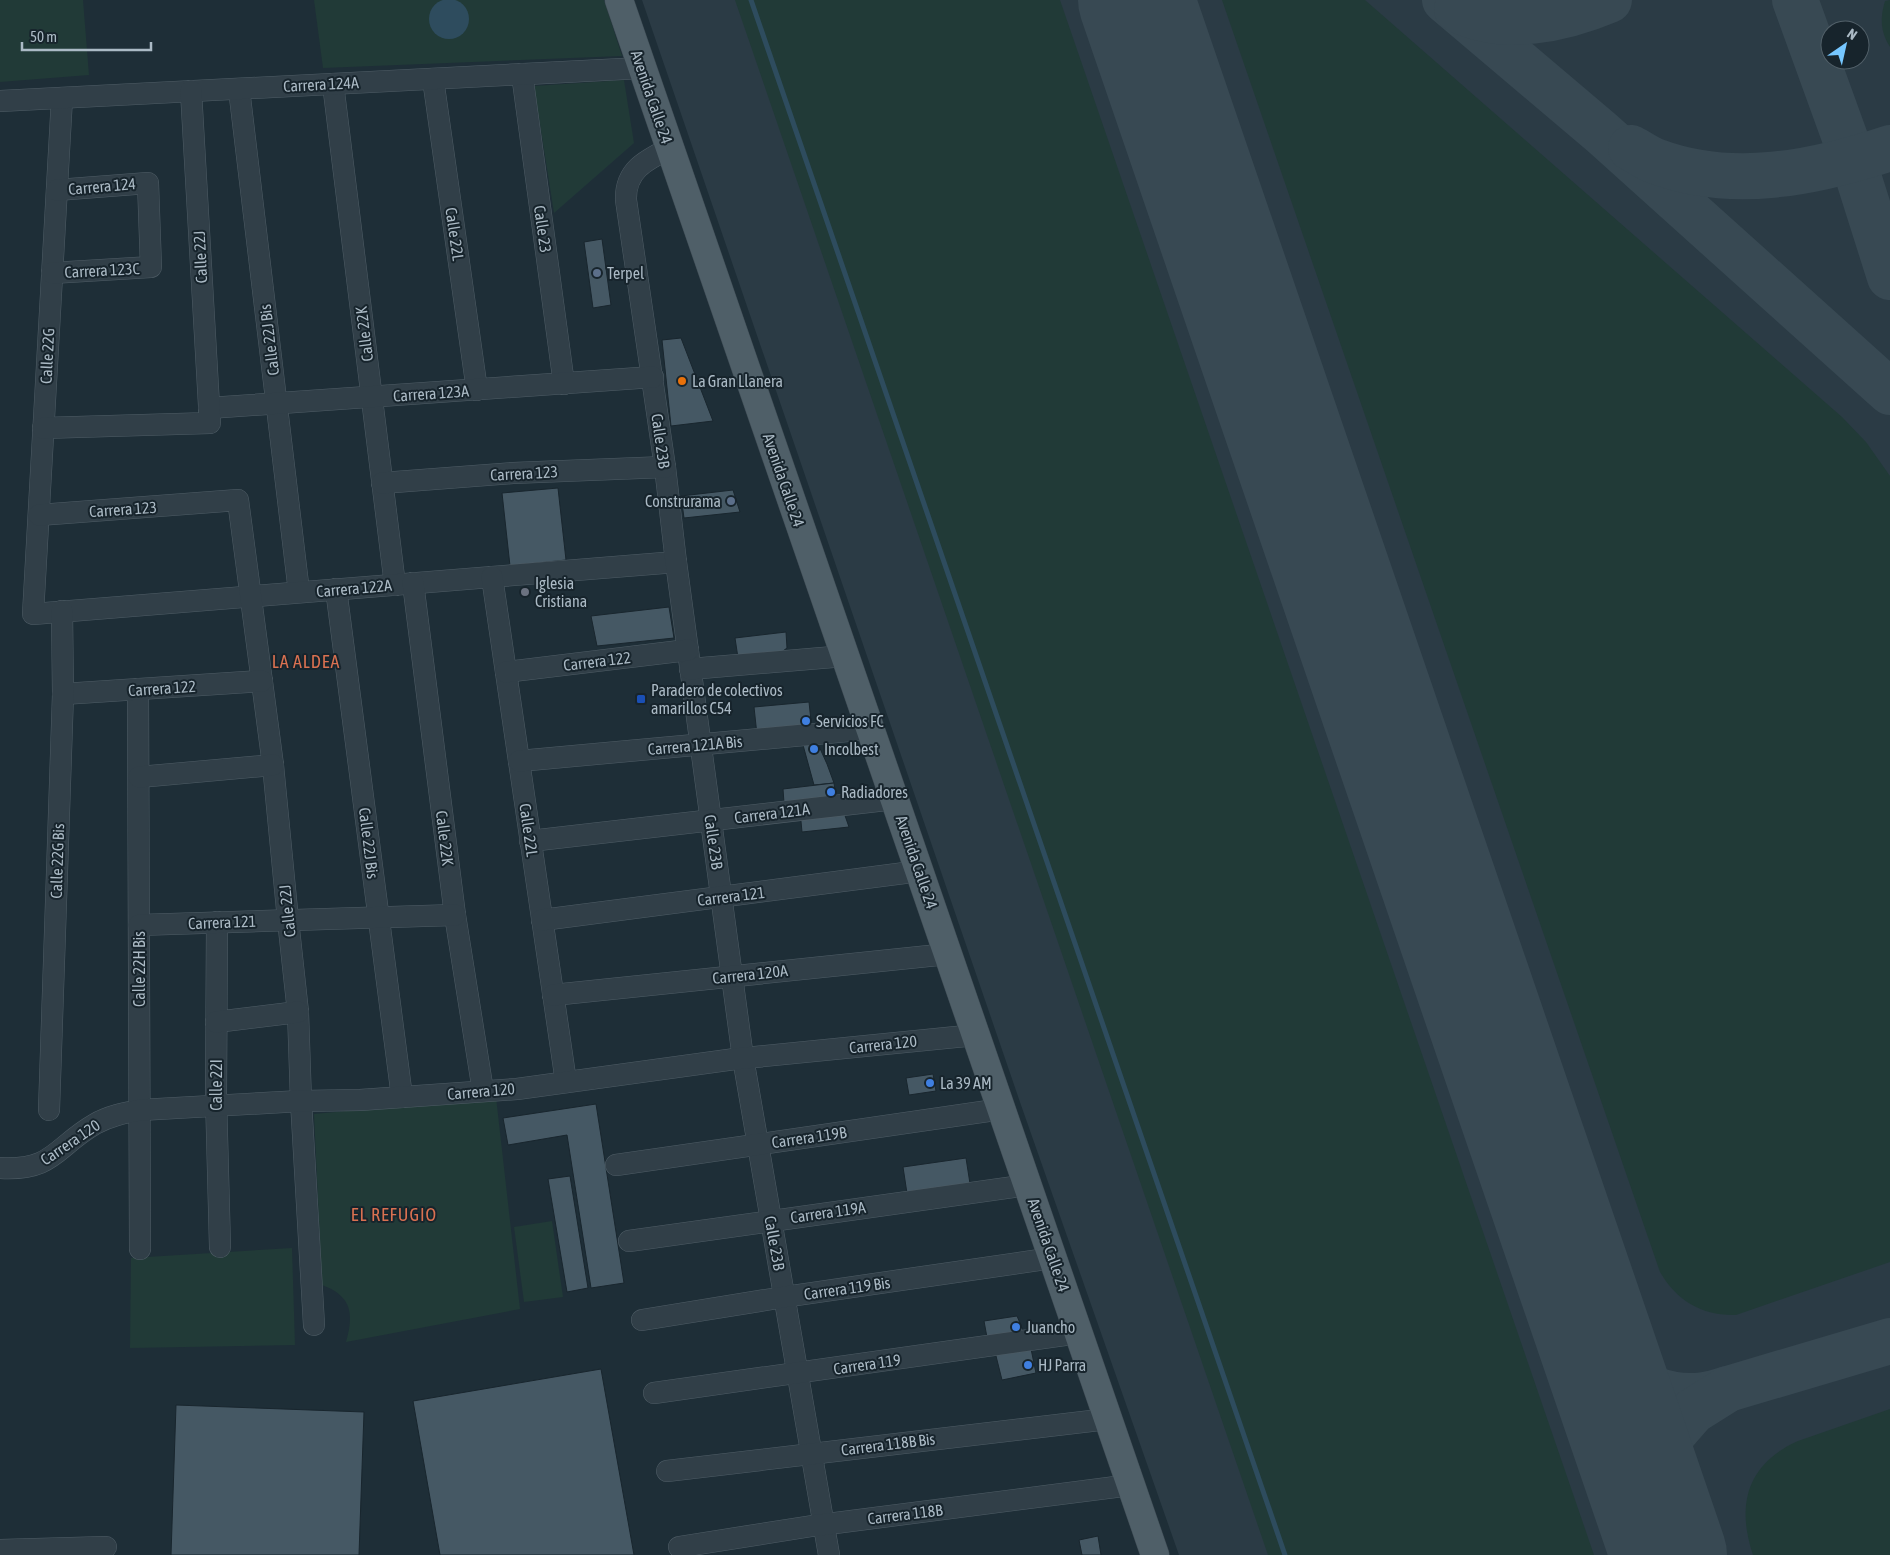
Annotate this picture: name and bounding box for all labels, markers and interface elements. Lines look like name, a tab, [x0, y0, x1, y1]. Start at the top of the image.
scale bar	[22, 20, 151, 52]
north arrow	[1820, 20, 1870, 70]
text: N	[1844, 25, 1860, 43]
text: 50 m	[30, 28, 57, 45]
street label: Avenida Calle 24	[628, 48, 676, 146]
street label: Carrera 124A	[283, 73, 359, 95]
street label: Carrera 124	[67, 174, 137, 198]
street label: Calle 23	[531, 204, 555, 254]
street label: Calle 22L	[442, 206, 468, 263]
street label: Calle 22J	[190, 230, 210, 284]
street label: Carrera 123C	[64, 259, 140, 281]
place label: Terpel	[607, 264, 645, 283]
marker: Terpel	[591, 267, 603, 279]
street label: Calle 22J Bis	[256, 303, 282, 377]
street label: Calle 22K	[352, 305, 376, 363]
street label: Calle 22G	[37, 328, 57, 384]
place label: La Gran Llanera	[692, 372, 783, 390]
marker: La Gran Llanera	[676, 375, 688, 387]
street label: Carrera 123A	[393, 381, 470, 405]
street label: Calle 23B	[648, 412, 674, 470]
street label: Avenida Calle 24	[760, 431, 808, 529]
street label: Carrera 123	[490, 462, 558, 484]
place label: Construrama	[645, 492, 721, 510]
marker: Construrama	[725, 495, 737, 507]
street label: Carrera 123	[88, 498, 158, 520]
place label: Iglesia Cristiana	[535, 574, 587, 610]
street label: Carrera 122A	[315, 576, 393, 600]
marker: Iglesia Cristiana	[519, 586, 531, 598]
street label: Carrera 122	[562, 648, 632, 674]
district label: LA ALDEA	[272, 651, 340, 672]
street label: Carrera 122	[127, 677, 197, 699]
place label: Paradero de colectivos amarillos C54	[651, 681, 783, 717]
marker: Paradero de colectivos amarillos C54	[635, 693, 647, 705]
place label: Servicios FC	[816, 712, 884, 730]
marker: Servicios FC	[800, 715, 812, 727]
street label: Carrera 121A Bis	[647, 732, 743, 758]
place label: Incolbest	[824, 740, 879, 758]
marker: Incolbest	[808, 743, 820, 755]
place label: Radiadores	[841, 783, 908, 801]
marker: Radiadores	[825, 786, 837, 798]
street label: Carrera 121A	[733, 799, 811, 827]
street label: Calle 22L	[516, 802, 542, 859]
street label: Calle 22J Bis	[356, 806, 382, 880]
street label: Calle 22K	[433, 809, 457, 867]
street label: Calle 23B	[701, 813, 727, 871]
street label: Avenida Calle 24	[893, 813, 941, 911]
street label: Calle 22G Bis	[47, 823, 67, 899]
street label: Carrera 121	[696, 883, 766, 909]
street label: Calle 22J	[275, 884, 299, 938]
street label: Carrera 121	[188, 912, 256, 932]
street label: Calle 22H Bis	[130, 931, 148, 1007]
street label: Carrera 120A	[711, 961, 789, 987]
street label: Carrera 120	[848, 1031, 918, 1057]
street label: Calle 22I	[207, 1059, 225, 1111]
place label: La 39 AM	[940, 1074, 992, 1092]
marker: La 39 AM	[924, 1077, 936, 1089]
street label: Carrera 120	[446, 1079, 516, 1103]
street label: Carrera 120	[37, 1116, 103, 1168]
street label: Carrera 119B	[770, 1123, 848, 1151]
street label: Avenida Calle 24	[1025, 1196, 1073, 1294]
street label: Carrera 119A	[789, 1198, 867, 1226]
district label: EL REFUGIO	[351, 1204, 437, 1225]
street label: Calle 23B	[761, 1214, 789, 1272]
street label: Carrera 119 Bis	[803, 1273, 892, 1303]
place label: Juancho	[1026, 1318, 1075, 1336]
marker: Juancho	[1010, 1321, 1022, 1333]
street label: Carrera 119	[832, 1350, 902, 1378]
place label: HJ Parra	[1038, 1356, 1086, 1374]
marker: HJ Parra	[1022, 1359, 1034, 1371]
street label: Carrera 118B Bis	[840, 1429, 936, 1459]
street label: Carrera 118B	[866, 1500, 944, 1528]

